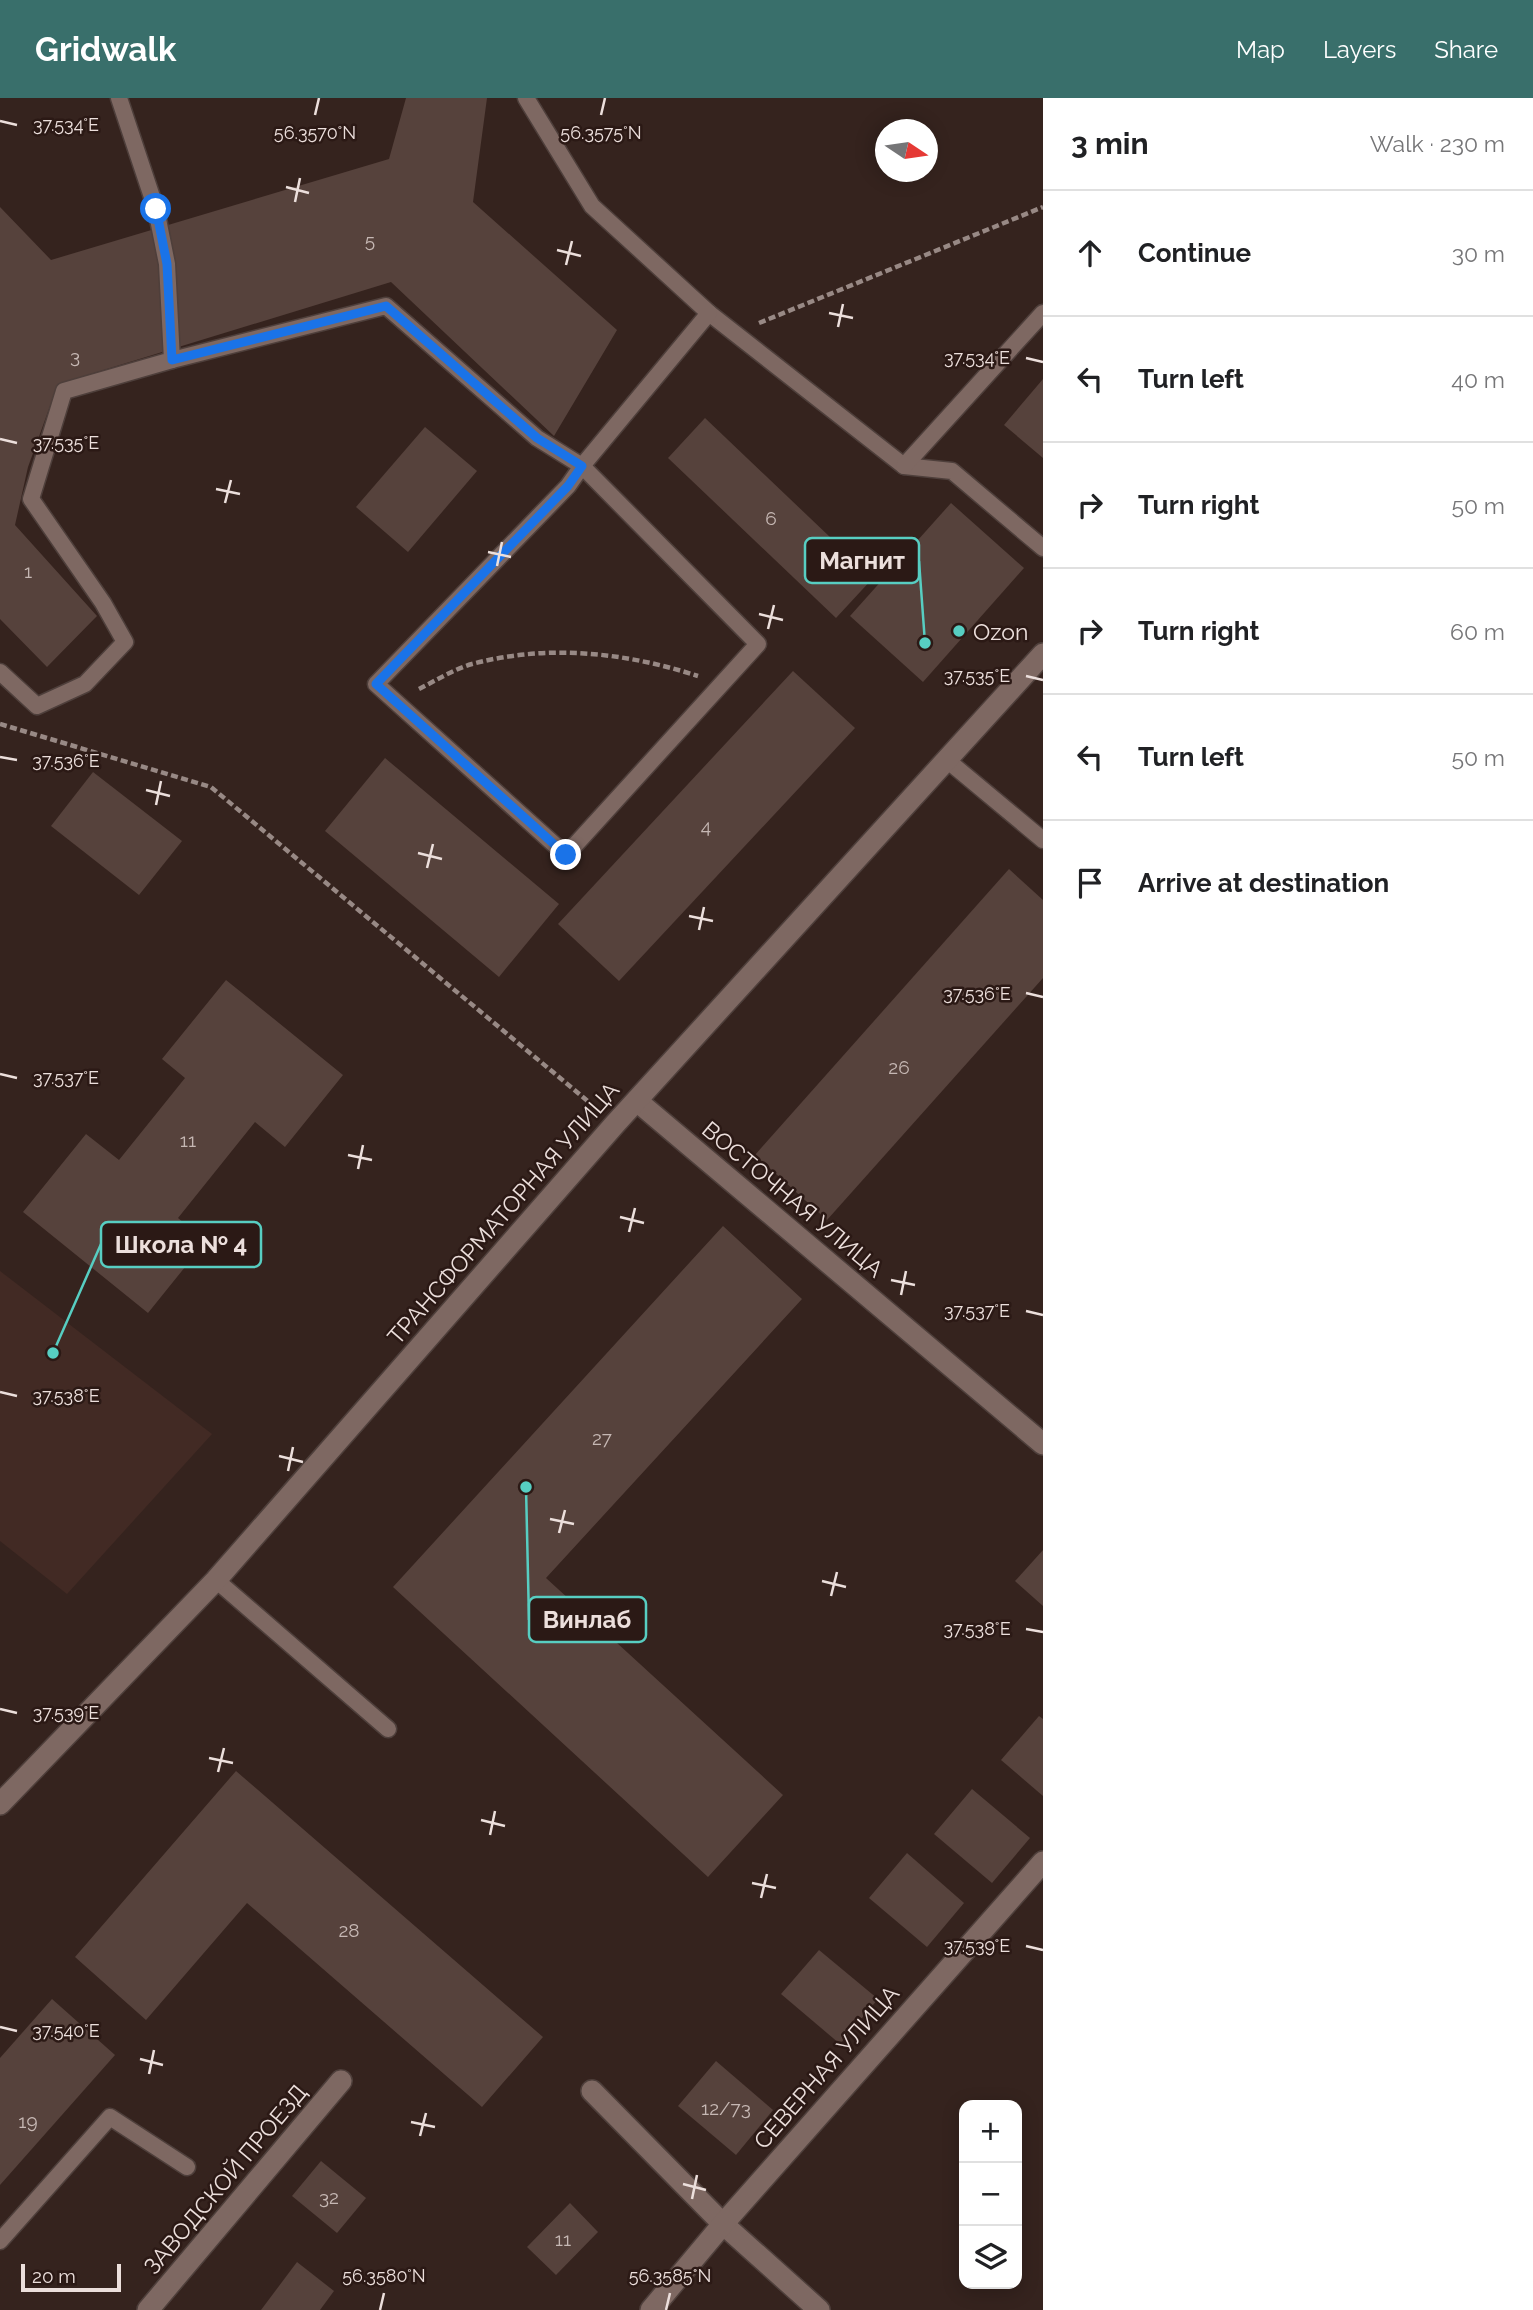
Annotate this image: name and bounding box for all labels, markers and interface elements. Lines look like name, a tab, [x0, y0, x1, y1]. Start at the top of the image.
text: Gridwalk	[35, 30, 176, 69]
text: Map	[1236, 35, 1285, 64]
text: Layers	[1323, 35, 1396, 64]
text: Share	[1434, 35, 1498, 64]
text: 37.534°E	[33, 114, 99, 135]
north arrow	[875, 119, 938, 182]
text: 56.3570°N	[274, 122, 356, 143]
text: 56.3575°N	[560, 122, 642, 143]
text: 3 min	[1071, 126, 1149, 161]
text: Walk · 230 m	[1370, 130, 1505, 157]
route start	[140, 193, 171, 224]
house number: 5	[365, 229, 375, 251]
icon: ahead	[1071, 234, 1109, 272]
text: Continue	[1138, 238, 1251, 268]
text: 30 m	[1452, 240, 1505, 267]
house number: 3	[70, 345, 80, 367]
text: 37.534°E	[944, 347, 1010, 368]
icon: left	[1071, 360, 1109, 398]
text: Turn left	[1138, 364, 1244, 394]
text: 40 m	[1451, 366, 1505, 393]
text: 37.535°E	[33, 432, 99, 453]
icon: right	[1071, 486, 1109, 524]
text: Turn right	[1138, 490, 1259, 520]
text: 50 m	[1451, 492, 1505, 519]
house number: 6	[765, 507, 777, 529]
callout: Магнит	[805, 538, 919, 583]
text: Магнит	[819, 546, 905, 575]
house number: 1	[24, 560, 32, 582]
icon: right	[1071, 612, 1109, 650]
text: Turn right	[1138, 616, 1259, 646]
place label: Ozon	[973, 618, 1028, 645]
text: 60 m	[1450, 618, 1505, 645]
marker: Ozon	[951, 623, 967, 639]
text: 37.535°E	[944, 665, 1010, 686]
icon: left	[1071, 738, 1109, 776]
text: Turn left	[1138, 742, 1244, 772]
text: 50 m	[1451, 744, 1505, 771]
text: 37.536°E	[32, 750, 100, 771]
house number: 4	[701, 815, 711, 837]
route end	[550, 839, 581, 870]
icon: arrive	[1071, 864, 1109, 902]
text: Arrive at destination	[1138, 868, 1389, 898]
text: 37.536°E	[943, 983, 1011, 1004]
house number: 26	[888, 1056, 910, 1078]
text: 37.537°E	[33, 1067, 99, 1088]
street label: ТРАНСФОРМАТОРНАЯ УЛИЦА	[382, 1076, 625, 1350]
street label: ВОСТОЧНАЯ УЛИЦА	[697, 1115, 889, 1283]
house number: 11	[180, 1129, 196, 1151]
callout: Школа № 4	[101, 1222, 261, 1267]
text: Школа № 4	[115, 1230, 247, 1259]
text: 37.537°E	[944, 1300, 1010, 1321]
text: 37.538°E	[32, 1385, 100, 1406]
house number: 27	[592, 1427, 612, 1449]
callout: Винлаб	[529, 1597, 646, 1642]
text: Винлаб	[543, 1605, 631, 1634]
text: 37.538°E	[943, 1618, 1011, 1639]
text: 37.539°E	[33, 1702, 99, 1723]
house number: 28	[338, 1919, 360, 1941]
text: 37.539°E	[944, 1935, 1010, 1956]
street label: СЕВЕРНАЯ УЛИЦА	[748, 1980, 904, 2154]
text: 37.540°E	[32, 2020, 100, 2041]
street label: ЗАВОДСКОЙ ПРОЕЗД	[138, 2079, 312, 2279]
house number: 12/73	[701, 2097, 751, 2119]
map controls	[959, 2100, 1022, 2289]
button: +	[959, 2100, 1022, 2163]
house number: 19	[18, 2110, 38, 2132]
button: −	[959, 2163, 1022, 2226]
house number: 32	[319, 2186, 339, 2208]
button: layers	[959, 2226, 1022, 2289]
house number: 11	[555, 2228, 571, 2250]
scale bar	[21, 2261, 121, 2293]
text: 20 m	[32, 2265, 76, 2287]
text: 56.3580°N	[342, 2265, 426, 2286]
text: 56.3585°N	[629, 2265, 711, 2286]

